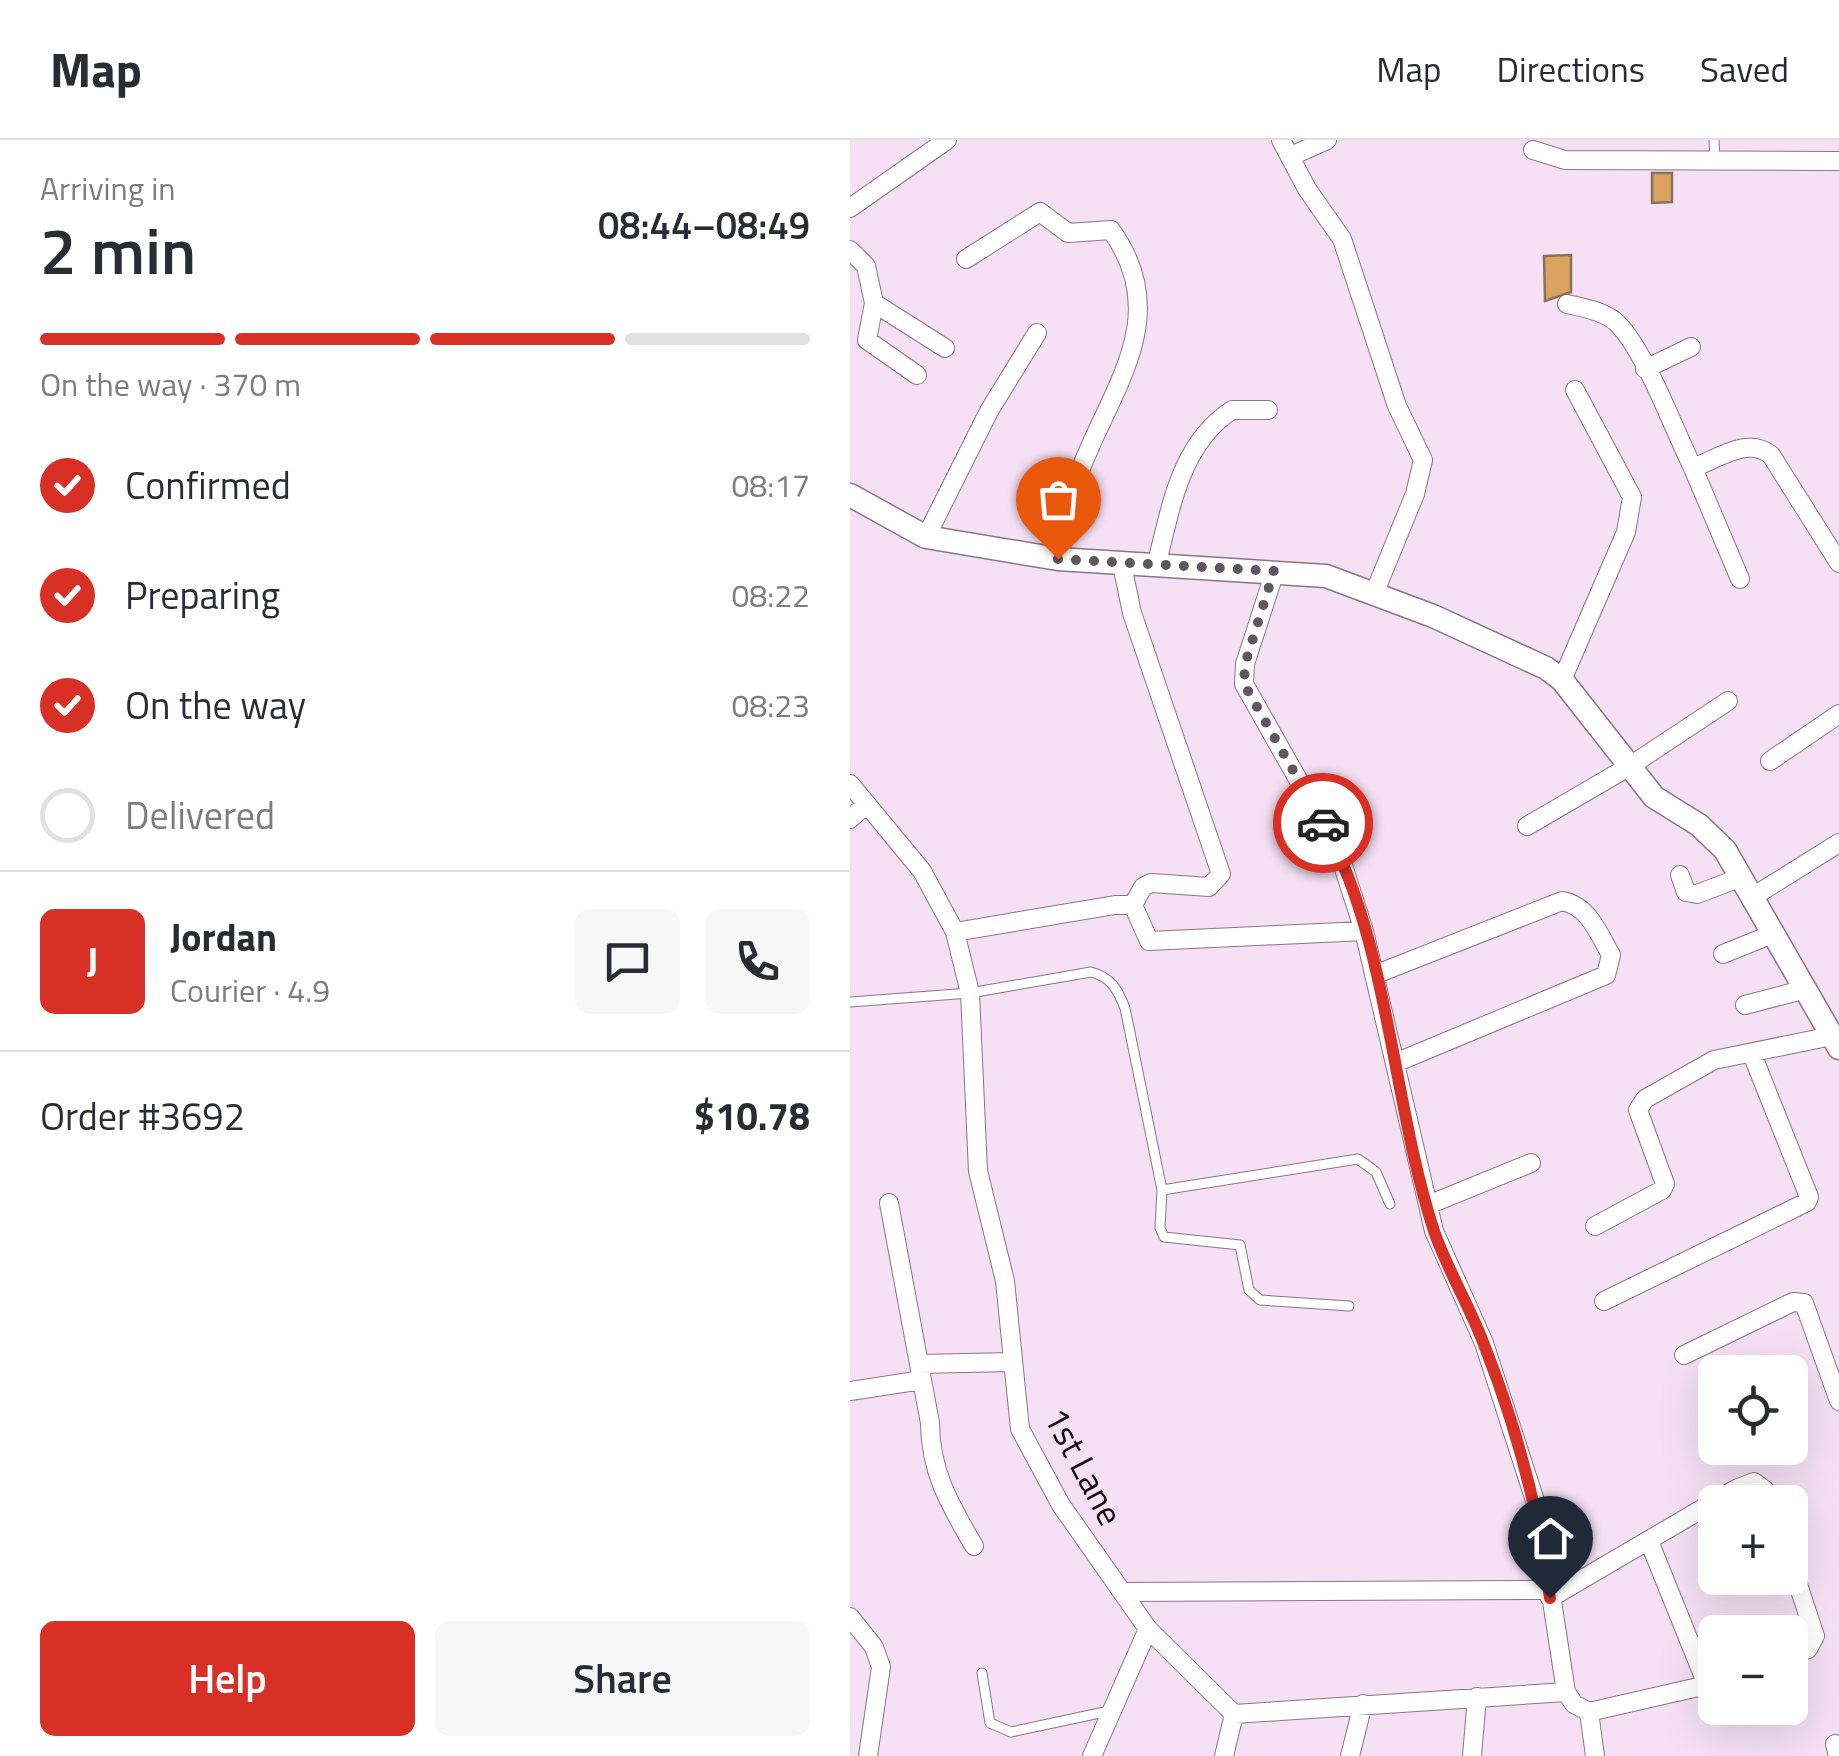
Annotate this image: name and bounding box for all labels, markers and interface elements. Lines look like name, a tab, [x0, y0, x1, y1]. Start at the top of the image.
text: Map	[50, 33, 142, 106]
text: Map	[1376, 42, 1442, 96]
text: Directions	[1497, 42, 1645, 96]
text: Saved	[1700, 42, 1789, 96]
text: Arriving in	[40, 164, 176, 212]
text: 08:44–08:49	[598, 196, 810, 254]
text: 2 min	[40, 200, 196, 299]
text: On the way · 370 m	[40, 360, 301, 408]
text: Confirmed	[125, 456, 291, 514]
pin	[1016, 457, 1101, 560]
icon: check	[40, 458, 95, 513]
text: 08:17	[731, 461, 810, 509]
icon: bag	[1031, 472, 1086, 527]
text: Preparing	[125, 566, 280, 624]
icon: check	[40, 568, 95, 623]
text: 08:22	[731, 571, 810, 619]
text: On the way	[125, 676, 306, 734]
icon: check	[40, 678, 95, 733]
text: 08:23	[731, 681, 810, 729]
courier	[1273, 773, 1373, 873]
text: Delivered	[125, 786, 275, 844]
icon: car	[1296, 796, 1351, 851]
text: Jordan	[170, 908, 277, 966]
button: chat	[575, 909, 680, 1014]
button: phone	[705, 909, 810, 1014]
text: J	[87, 932, 98, 990]
text: Courier · 4.9	[170, 966, 330, 1014]
text: Order #3692	[40, 1087, 245, 1145]
text: $10.78	[694, 1087, 810, 1145]
map controls	[1698, 1355, 1808, 1725]
button: locate	[1698, 1355, 1808, 1465]
street label: 1st Lane	[1030, 1397, 1138, 1535]
button: +	[1698, 1485, 1808, 1595]
pin	[1508, 1496, 1593, 1599]
icon: home	[1523, 1511, 1578, 1566]
button: −	[1698, 1615, 1808, 1725]
button: Help	[40, 1621, 415, 1736]
button: Share	[435, 1621, 810, 1736]

